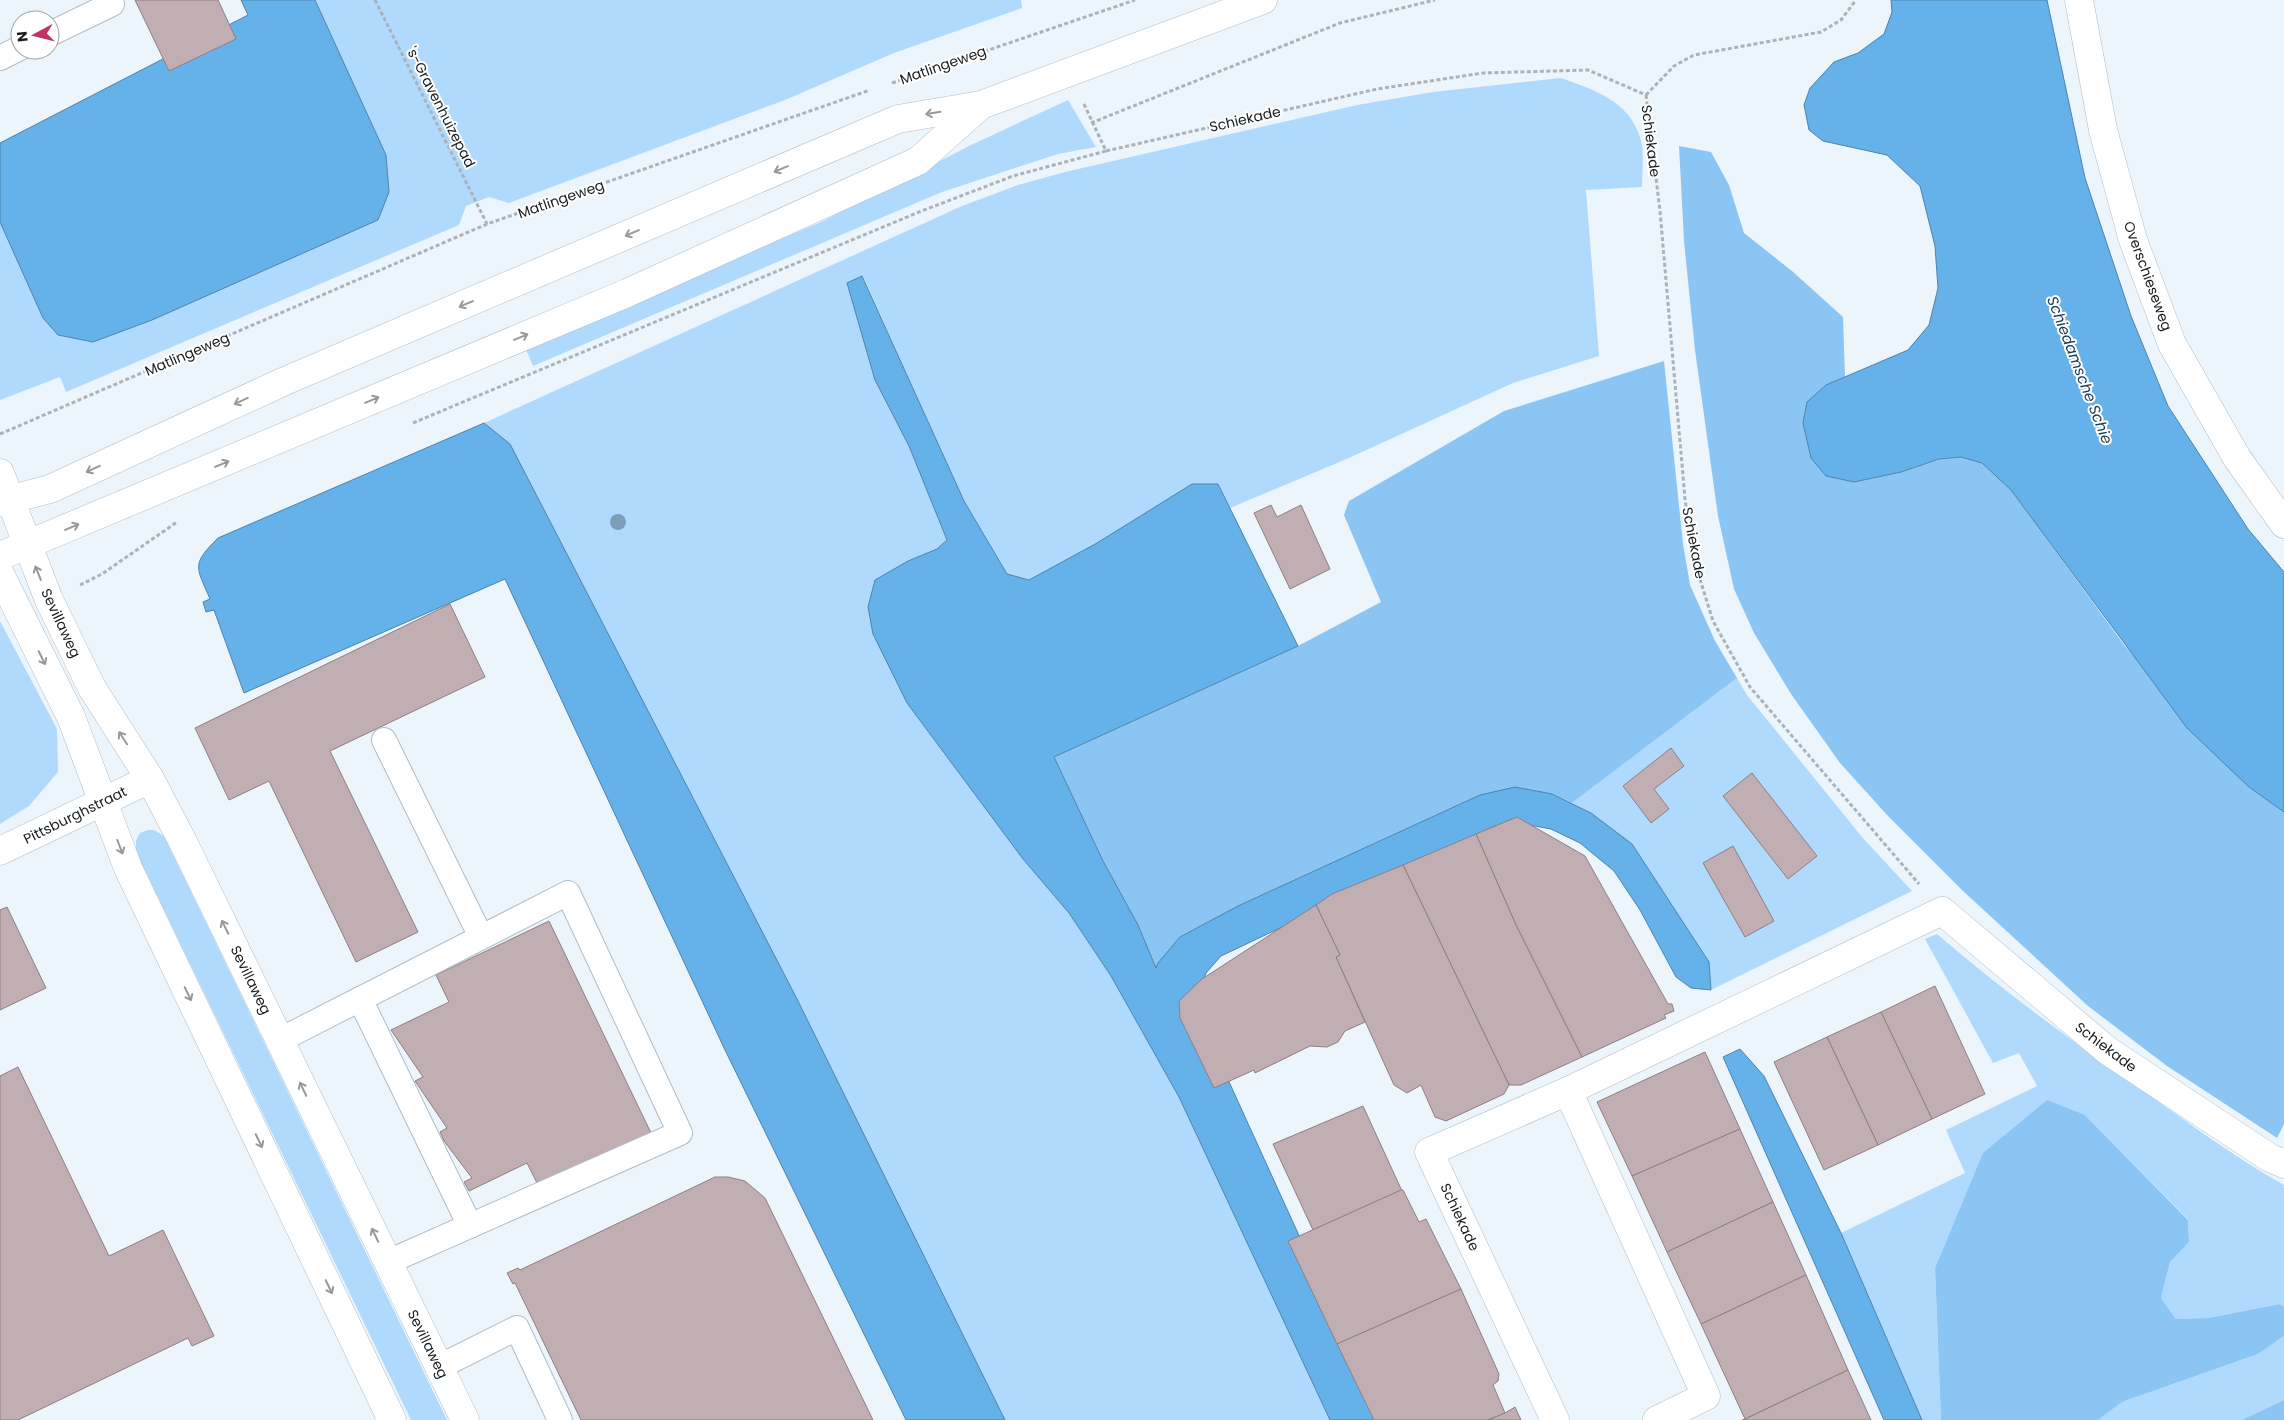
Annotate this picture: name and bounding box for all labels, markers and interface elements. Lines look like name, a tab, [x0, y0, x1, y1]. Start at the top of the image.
north arrow	[10, 10, 60, 60]
text: N	[12, 30, 33, 43]
street label: Matlingeweg	[897, 41, 989, 89]
street label: 's-Gravenhuizepad	[402, 43, 480, 171]
street label: Schiekade	[1207, 101, 1283, 137]
street label: Schiekade	[1637, 104, 1665, 179]
one-way arrow	[925, 109, 941, 119]
one-way arrow	[774, 165, 789, 175]
street label: Matlingeweg	[515, 175, 607, 223]
street label: Overschieseweg	[2119, 218, 2177, 334]
one-way arrow	[625, 228, 640, 238]
water label: Schiedamsche Schie	[2042, 293, 2118, 447]
one-way arrow	[459, 299, 474, 309]
street label: Matlingeweg	[142, 327, 232, 381]
one-way arrow	[513, 332, 528, 341]
one-way arrow	[364, 395, 379, 405]
one-way arrow	[234, 397, 249, 407]
one-way arrow	[214, 458, 229, 468]
one-way arrow	[86, 465, 101, 475]
street label: Schiekade	[1677, 505, 1711, 581]
one-way arrow	[64, 521, 79, 531]
one-way arrow	[33, 566, 43, 581]
street label: Sevillaweg	[36, 585, 86, 661]
one-way arrow	[38, 650, 48, 665]
one-way arrow	[118, 731, 129, 745]
street label: Pittsburghstraat	[20, 781, 130, 849]
one-way arrow	[116, 838, 125, 854]
one-way arrow	[219, 920, 229, 935]
street label: Sevillaweg	[226, 942, 276, 1018]
one-way arrow	[184, 986, 194, 1001]
street label: Schiekade	[2071, 1017, 2141, 1077]
one-way arrow	[298, 1081, 308, 1096]
one-way arrow	[254, 1133, 264, 1148]
street label: Schiekade	[1436, 1180, 1485, 1254]
one-way arrow	[369, 1228, 379, 1243]
one-way arrow	[324, 1279, 334, 1294]
street label: Sevillaweg	[403, 1306, 453, 1382]

